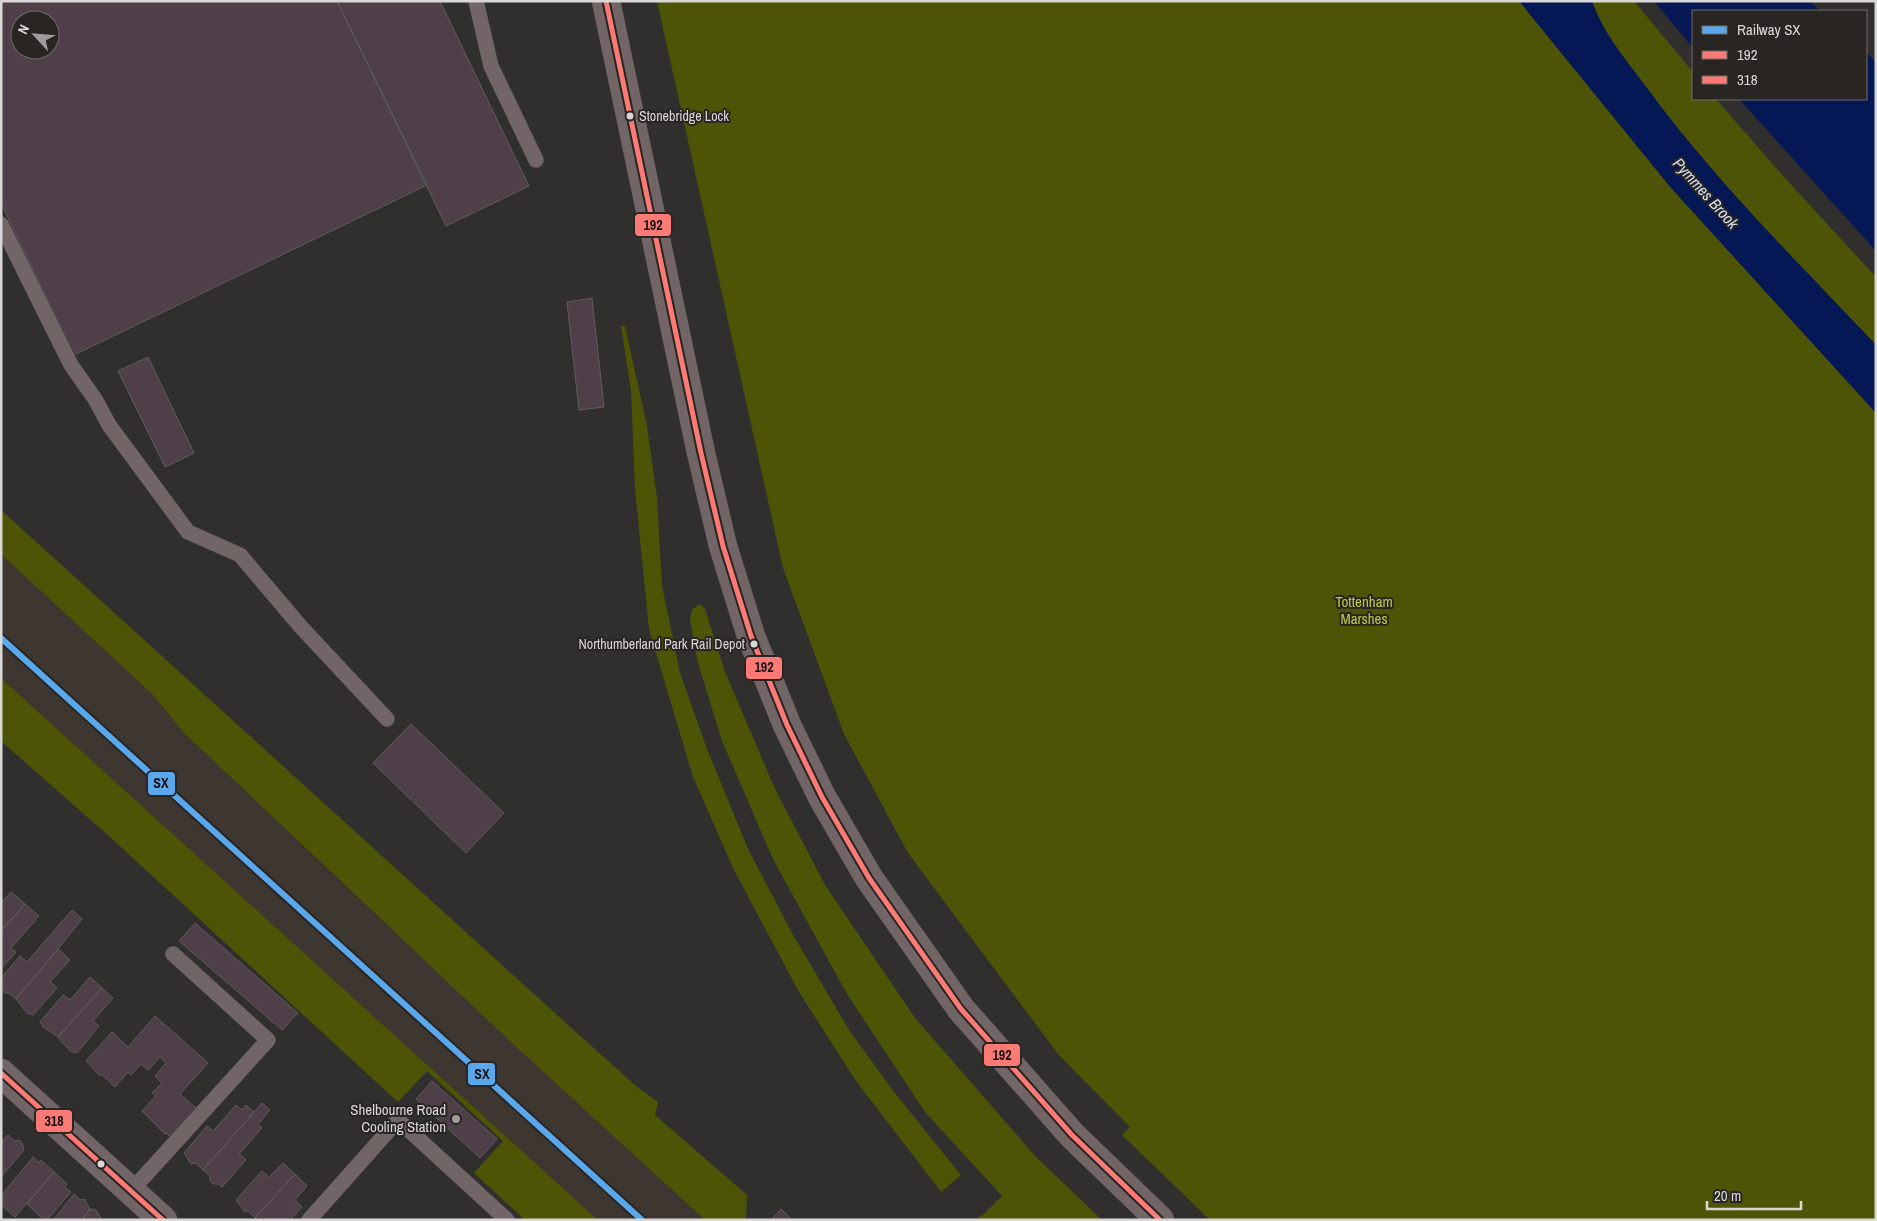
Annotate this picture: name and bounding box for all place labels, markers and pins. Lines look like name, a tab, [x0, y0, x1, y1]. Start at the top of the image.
place label: Stonebridge Lock	[639, 107, 729, 125]
marker: Stonebridge Lock	[625, 111, 635, 121]
place label: Northumberland Park Rail Depot	[578, 635, 745, 653]
marker: Northumberland Park Rail Depot	[749, 639, 759, 649]
place label: Shelbourne Road Cooling Station	[350, 1099, 446, 1137]
marker: Shelbourne Road Cooling Station	[450, 1113, 462, 1125]
unlabelled marker	[96, 1159, 106, 1169]

